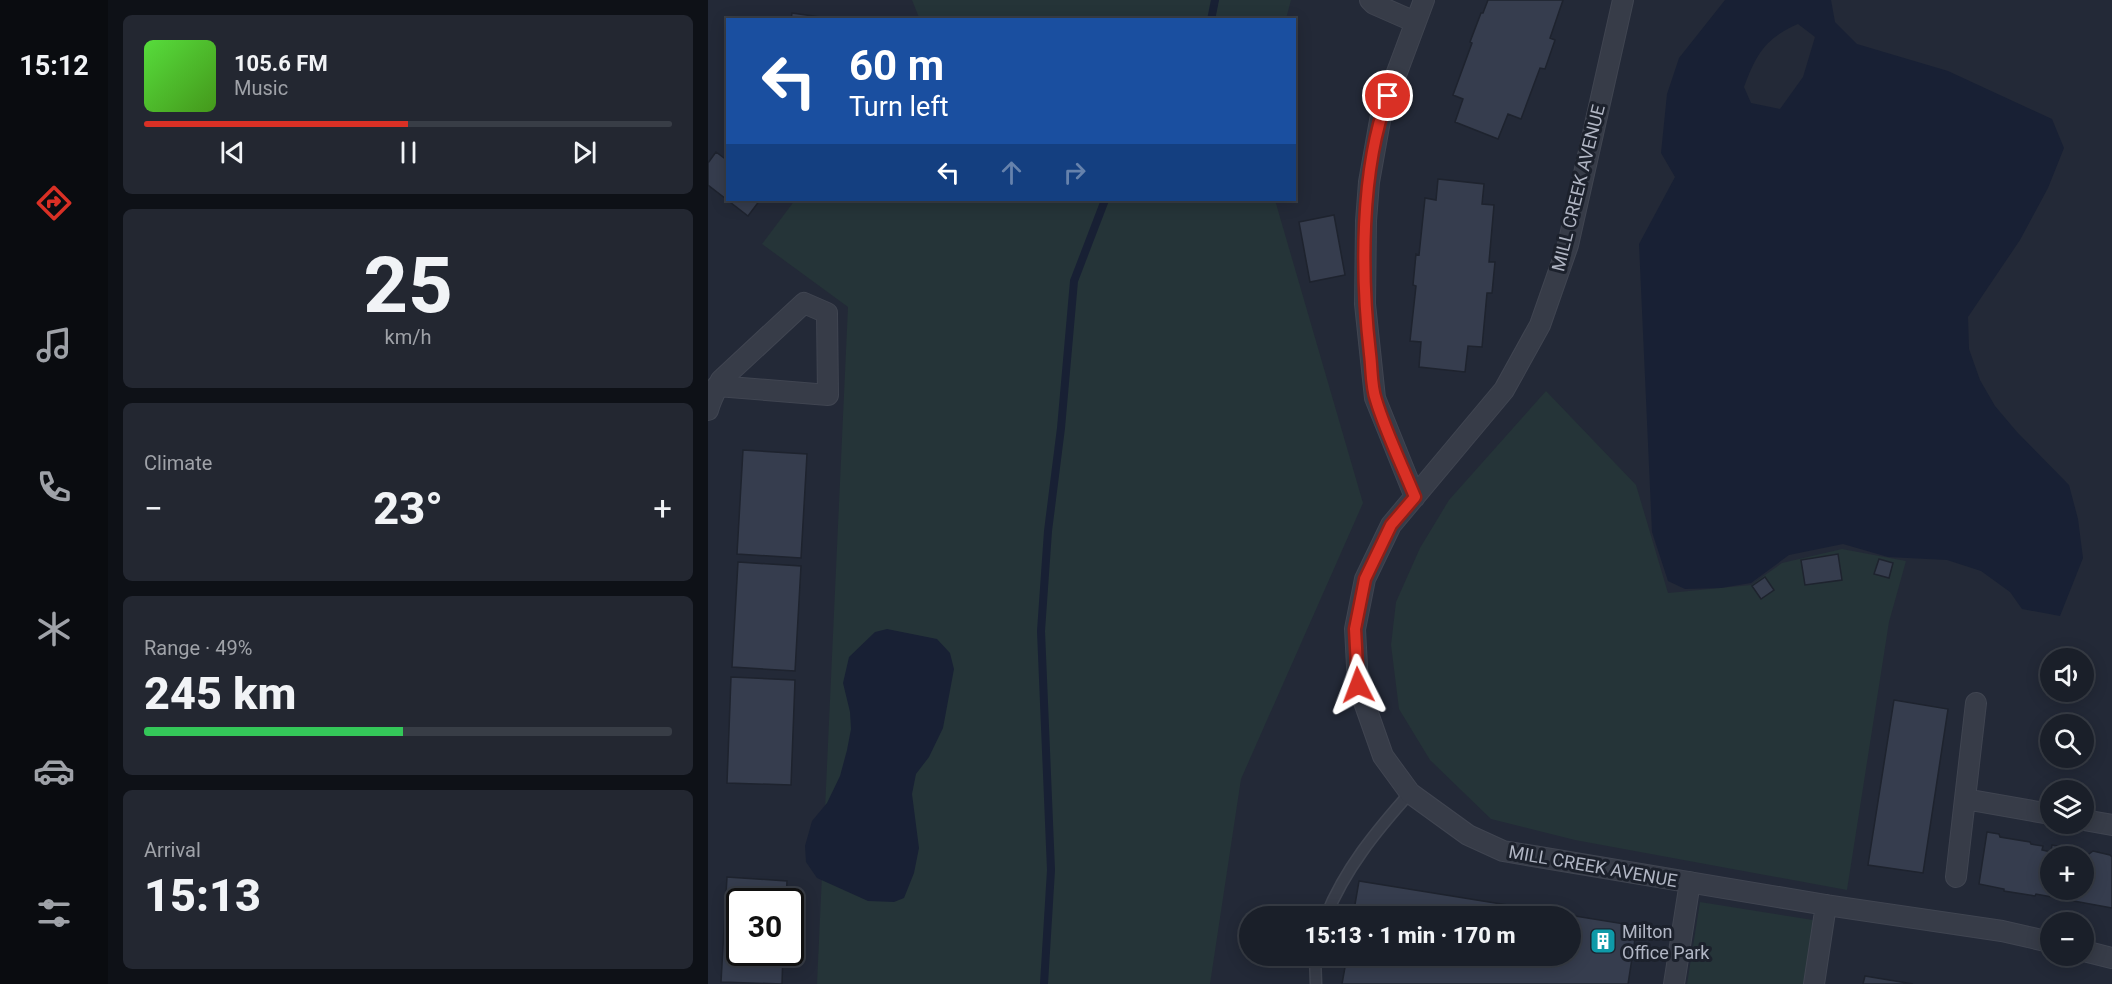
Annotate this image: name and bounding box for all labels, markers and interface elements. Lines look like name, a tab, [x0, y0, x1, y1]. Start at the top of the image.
text: 60 m	[849, 41, 944, 90]
icon: left	[750, 42, 828, 120]
text: 15:12	[19, 50, 89, 82]
text: 105.6 FM	[234, 51, 328, 76]
pin	[1362, 70, 1413, 121]
text: Music	[234, 76, 288, 100]
icon: arrive	[1371, 79, 1404, 112]
text: Turn left	[849, 91, 949, 123]
street label: MILL CREEK AVENUE	[1547, 103, 1609, 273]
icon: previous	[216, 136, 249, 169]
icon: pause	[392, 136, 425, 169]
icon: next	[568, 136, 601, 169]
icon: left	[932, 156, 965, 189]
icon: ahead	[995, 156, 1028, 189]
icon: right	[1058, 156, 1091, 189]
icon: directions	[33, 182, 75, 224]
text: 25	[363, 240, 453, 331]
icon: music	[33, 324, 75, 366]
text: km/h	[385, 325, 431, 349]
text: Climate	[144, 451, 212, 475]
icon: phone	[33, 466, 75, 508]
text: 23°	[373, 482, 443, 535]
text: −	[144, 489, 163, 528]
text: +	[653, 489, 672, 528]
icon: climate	[33, 608, 75, 650]
text: Range · 49%	[144, 636, 252, 660]
map controls	[2040, 648, 2094, 966]
button: sound	[2040, 648, 2094, 702]
position arrow	[1326, 653, 1390, 717]
text: 245 km	[144, 667, 296, 720]
button: search	[2040, 714, 2094, 768]
icon: car	[33, 750, 75, 792]
button: layers	[2040, 780, 2094, 834]
text: Arrival	[144, 838, 201, 862]
street label: MILL CREEK AVENUE	[1507, 841, 1679, 891]
button: +	[2040, 846, 2094, 900]
text: 15:13	[144, 869, 261, 922]
speed limit sign: 30	[726, 888, 804, 966]
icon: filters	[33, 892, 75, 934]
button: −	[2040, 912, 2094, 966]
place label: Milton Office Park	[1622, 921, 1710, 963]
text: 15:13 · 1 min · 170 m	[1305, 923, 1515, 948]
building icon: Milton Office Park	[1588, 926, 1618, 956]

